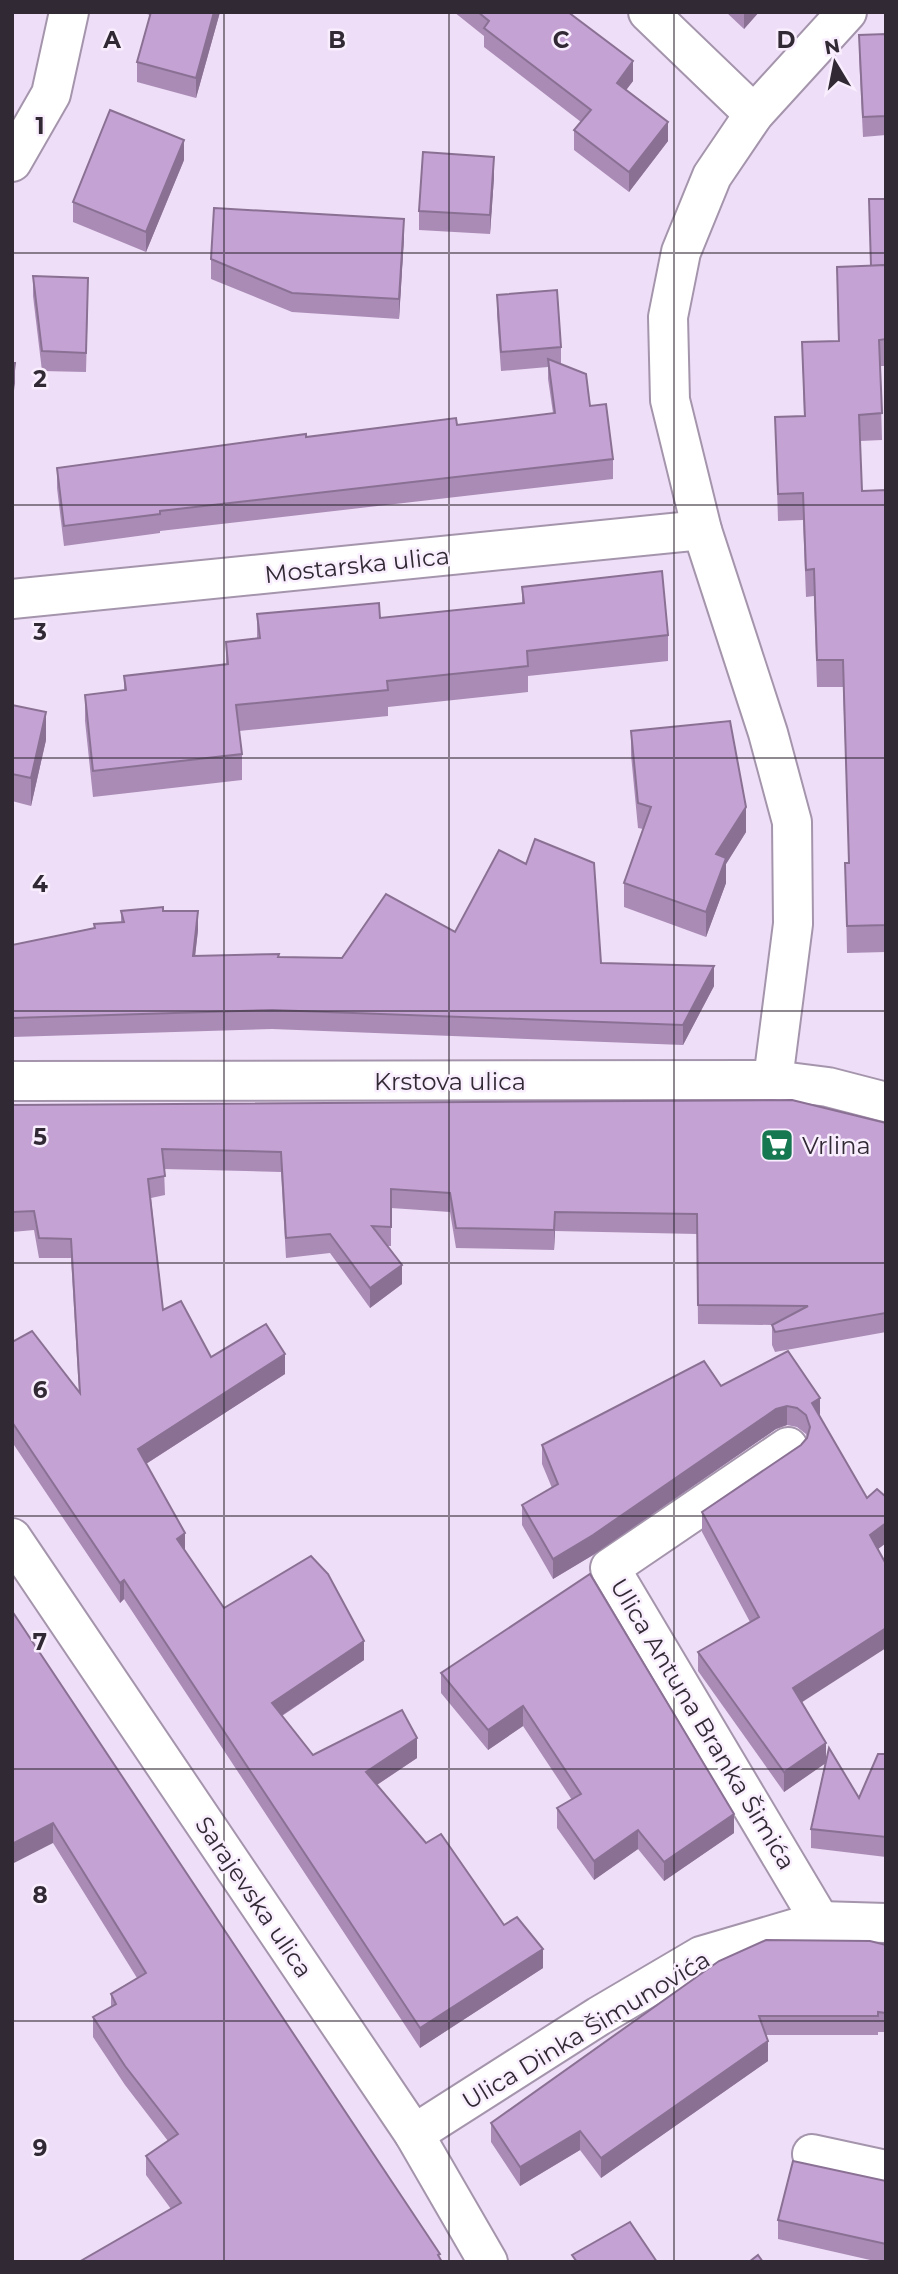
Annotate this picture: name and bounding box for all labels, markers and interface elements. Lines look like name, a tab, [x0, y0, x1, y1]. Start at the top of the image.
text: A	[102, 26, 121, 54]
text: B	[328, 26, 346, 54]
text: C	[553, 26, 570, 54]
text: D	[777, 26, 796, 54]
north arrow	[800, 28, 870, 98]
text: N	[823, 34, 842, 59]
text: 1	[35, 112, 45, 140]
text: 2	[33, 365, 47, 393]
street label: Mostarska ulica	[263, 541, 451, 589]
text: 3	[32, 618, 47, 646]
text: 4	[32, 870, 48, 898]
street label: Krstova ulica	[374, 1067, 526, 1096]
text: 5	[33, 1123, 47, 1151]
supermarket icon: Vrlina	[758, 1126, 796, 1164]
place label: Vrlina	[802, 1131, 871, 1160]
text: 6	[33, 1376, 48, 1404]
street label: Ulica Antuna Branka Šimića	[604, 1573, 802, 1875]
text: 7	[33, 1628, 47, 1656]
street label: Sarajevska ulica	[189, 1811, 319, 1983]
text: 8	[32, 1881, 48, 1909]
street label: Ulica Dinka Šimunovića	[457, 1944, 715, 2116]
text: 9	[33, 2134, 47, 2162]

